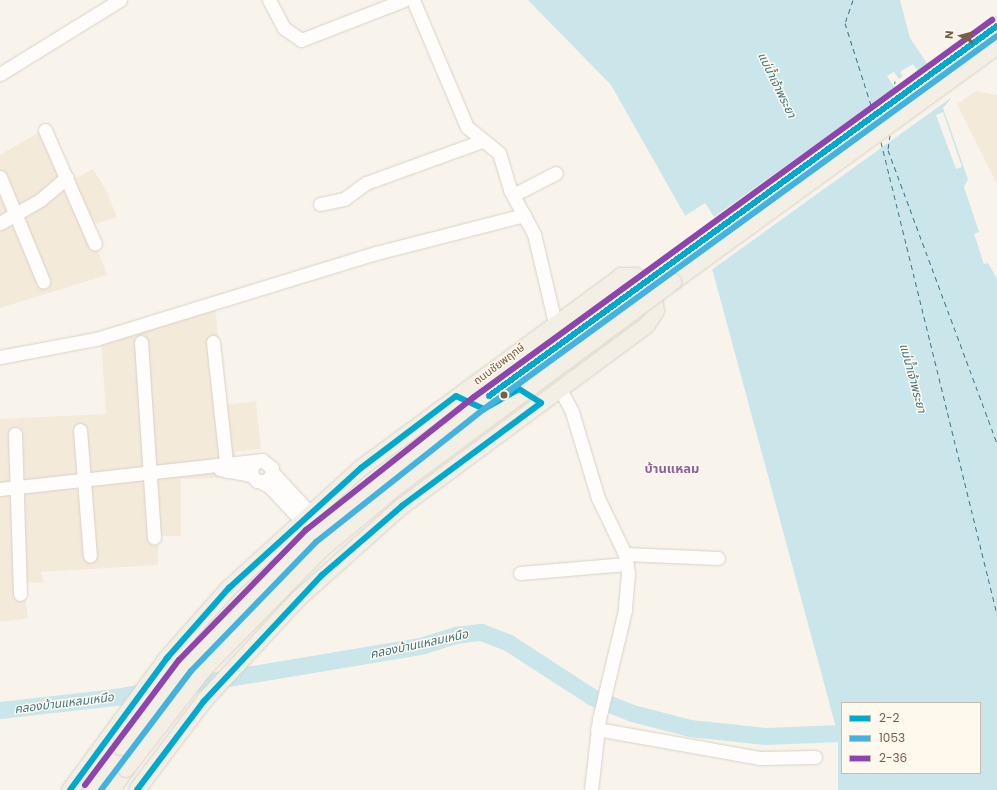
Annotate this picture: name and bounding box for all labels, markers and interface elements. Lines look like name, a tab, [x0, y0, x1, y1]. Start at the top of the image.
north arrow	[941, 16, 981, 56]
text: N	[941, 30, 957, 40]
water label: แม่น้ำเจ้าพระยา	[755, 50, 799, 120]
street label: ถนนชัยพฤกษ์	[471, 340, 527, 388]
water label: แม่น้ำเจ้าพระยา	[897, 342, 929, 414]
unlabelled marker	[499, 390, 509, 400]
district label: บ้านแหลม	[645, 461, 699, 477]
water label: คลองบ้านแหลมเหนือ	[369, 627, 469, 661]
water label: คลองบ้านแหลมเหนือ	[14, 690, 114, 716]
legend	[841, 702, 981, 774]
text: 2-2	[879, 709, 899, 726]
text: 1053	[879, 729, 905, 746]
text: 2-36	[879, 749, 907, 766]

